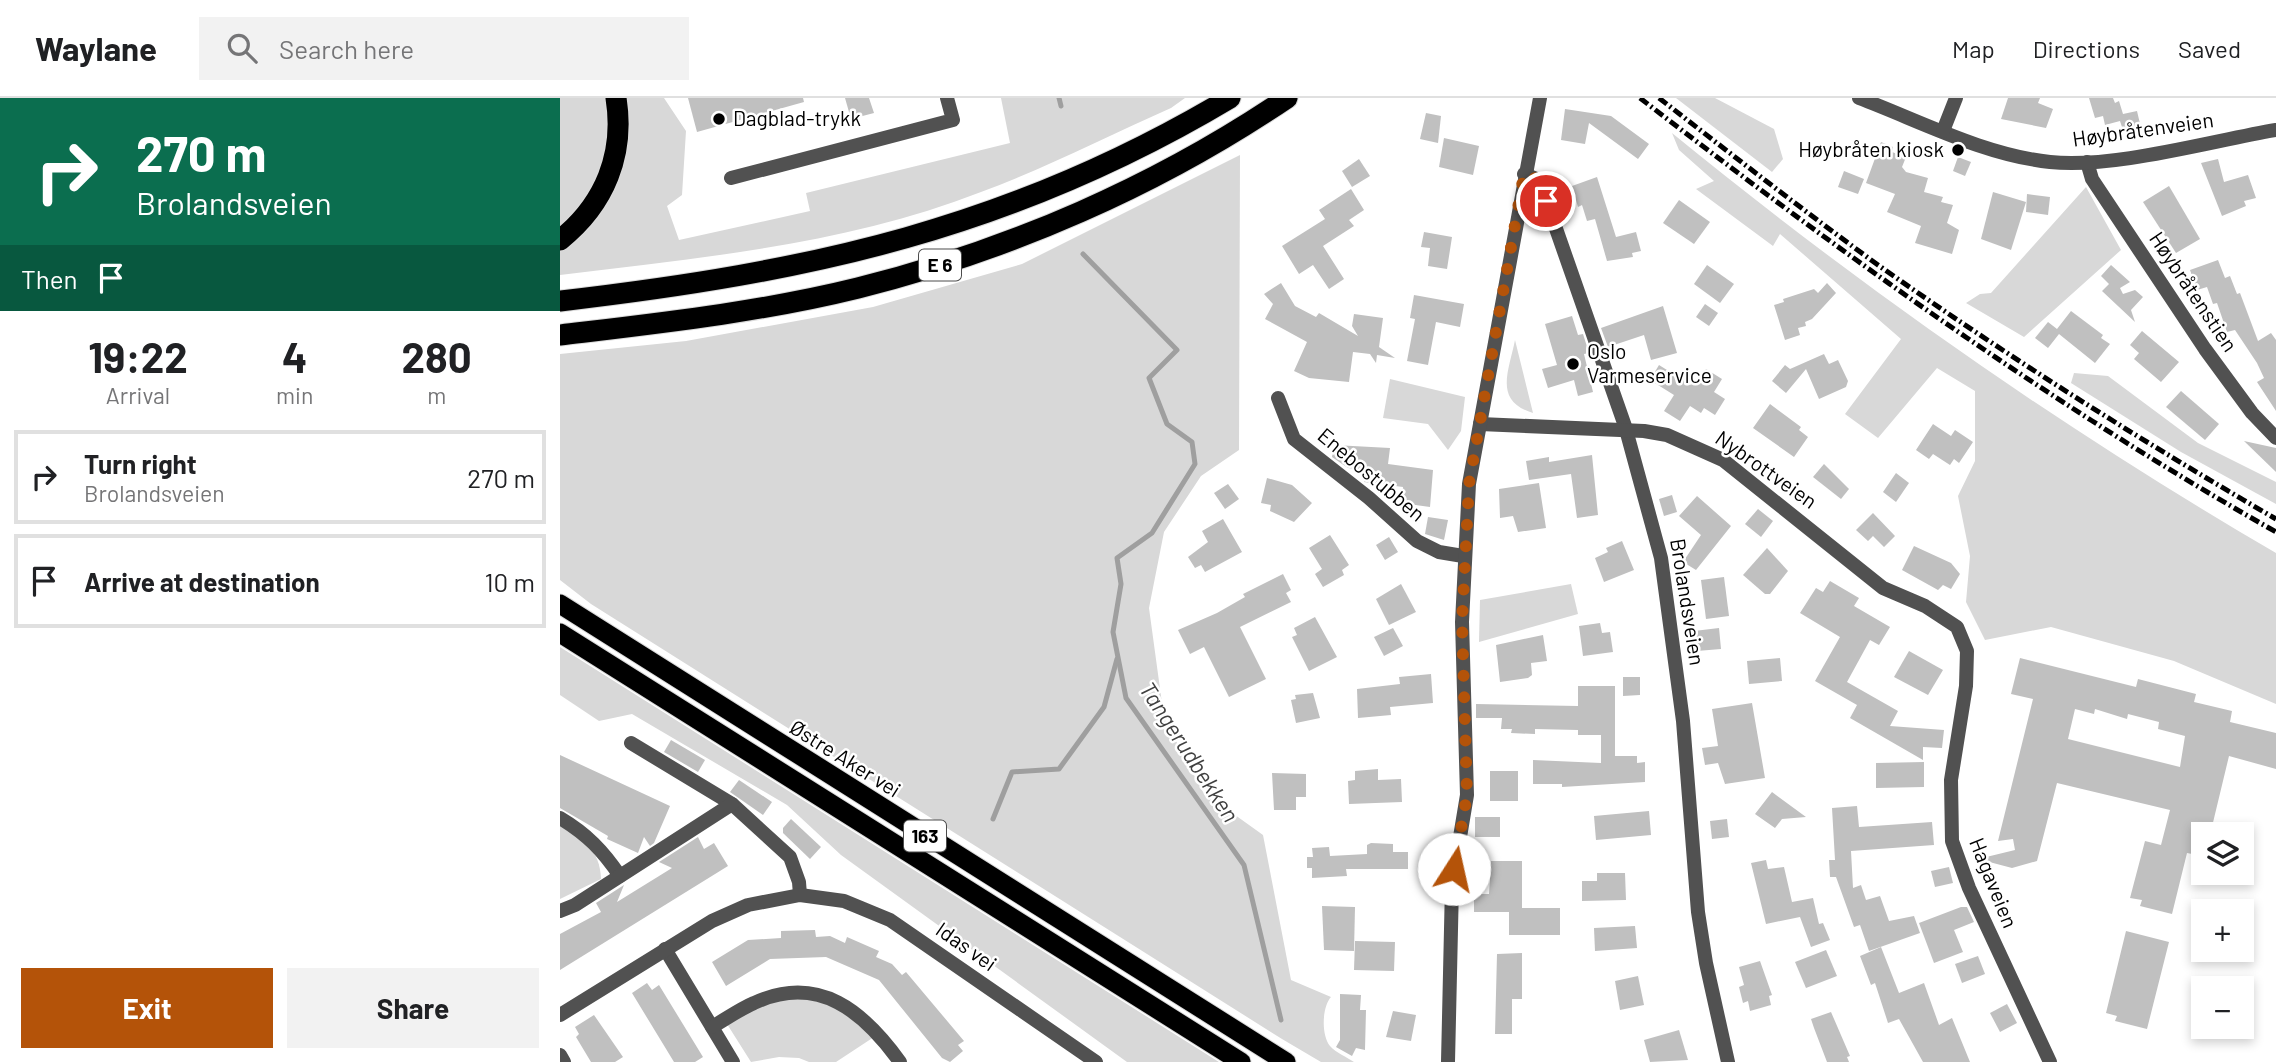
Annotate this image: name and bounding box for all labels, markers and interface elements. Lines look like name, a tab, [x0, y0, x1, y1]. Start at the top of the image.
search box	[199, 17, 689, 80]
text: Waylane	[35, 28, 157, 68]
icon: search	[223, 29, 261, 67]
text: Search here	[279, 33, 414, 64]
text: Map	[1952, 34, 1995, 63]
text: Directions	[2033, 34, 2140, 63]
text: Saved	[2178, 34, 2241, 63]
place label: Dagblad-trykk	[733, 105, 861, 130]
street label: Høybråtenveien	[2071, 106, 2215, 151]
marker: Dagblad-trykk	[711, 111, 727, 127]
text: 270 m	[136, 123, 266, 182]
icon: right	[21, 126, 112, 217]
place label: Høybråten kiosk	[1798, 136, 1944, 161]
marker: Høybråten kiosk	[1950, 142, 1966, 158]
pin	[1516, 171, 1576, 231]
icon: arrive	[1527, 182, 1565, 220]
text: Brolandsveien	[136, 183, 332, 221]
street label: Høybråtenstien	[2145, 226, 2244, 356]
road number: E 6	[919, 250, 961, 280]
icon: arrive	[92, 259, 130, 297]
text: Then	[21, 263, 78, 294]
text: 19:22	[88, 331, 188, 381]
text: 4	[282, 331, 307, 381]
text: 280	[402, 331, 472, 381]
place label: Oslo Varmeservice	[1587, 338, 1712, 387]
marker: Oslo Varmeservice	[1565, 356, 1581, 372]
text: Arrival	[106, 381, 170, 409]
text: min	[276, 381, 313, 409]
text: m	[427, 381, 446, 409]
street label: Enebostubben	[1313, 422, 1431, 526]
street label: Nybrottveien	[1711, 425, 1822, 513]
text: Turn right	[84, 448, 197, 479]
icon: right	[25, 458, 63, 496]
text: 270 m	[467, 462, 535, 493]
text: Brolandsveien	[84, 479, 225, 507]
street label: Brolandsveien	[1666, 536, 1711, 667]
icon: arrive	[25, 562, 63, 600]
text: Arrive at destination	[84, 566, 320, 597]
text: 10 m	[485, 566, 535, 597]
water label: Tangerudbekken	[1134, 676, 1246, 827]
street label: Østre Aker vei	[786, 714, 906, 802]
road number: 163	[904, 820, 946, 852]
map controls	[2191, 822, 2254, 1039]
button: layers	[2191, 822, 2254, 885]
position arrow	[1417, 832, 1491, 906]
street label: Hagaveien	[1965, 834, 2024, 931]
button: +	[2191, 899, 2254, 962]
street label: Idas vei	[932, 916, 1002, 976]
button: Exit	[21, 968, 273, 1048]
button: Share	[287, 968, 539, 1048]
button: −	[2191, 976, 2254, 1039]

